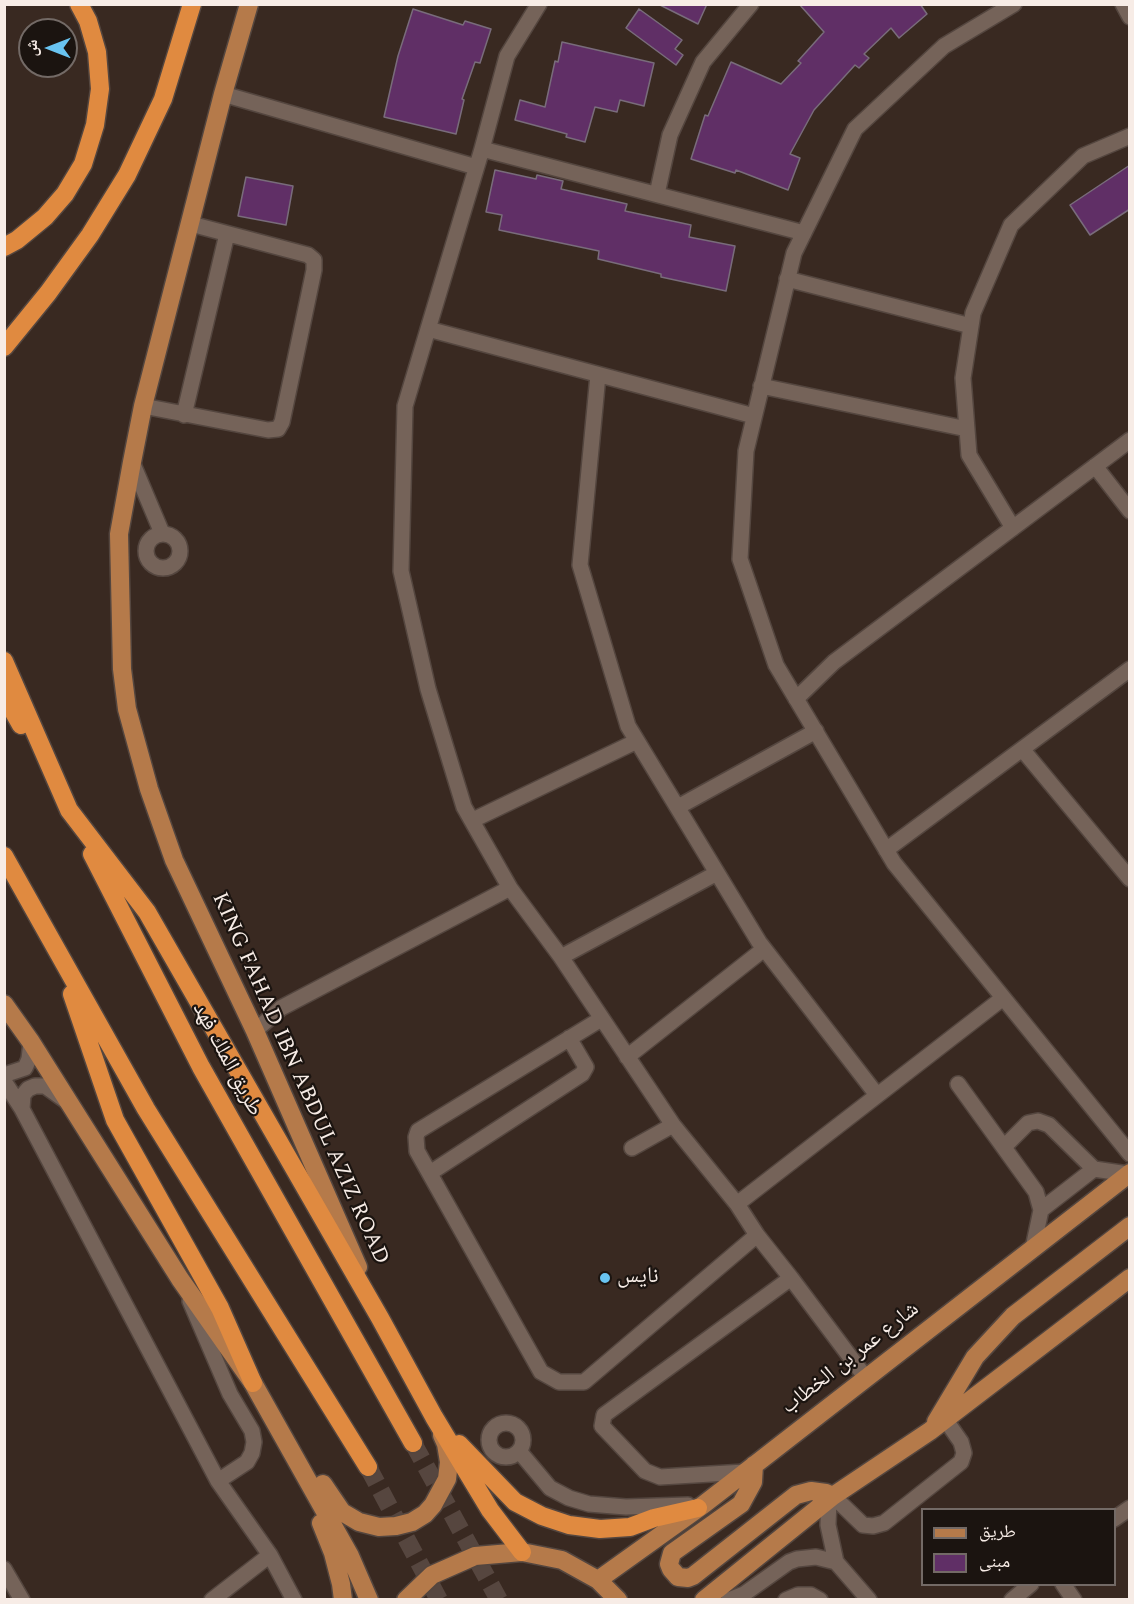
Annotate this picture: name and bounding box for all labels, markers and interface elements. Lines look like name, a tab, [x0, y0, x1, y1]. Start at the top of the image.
north arrow	[18, 18, 78, 78]
text: ش	[20, 40, 44, 57]
street label: KING FAHAD IBN ABDUL AZIZ ROAD	[205, 889, 393, 1269]
street label: طريق الملك فهد	[185, 999, 267, 1121]
place label: نايس	[617, 1265, 659, 1291]
marker: نايس	[598, 1271, 612, 1285]
street label: شارع عمر بن الخطاب	[777, 1297, 925, 1421]
legend	[921, 1508, 1116, 1586]
text: طريق	[979, 1518, 1016, 1545]
text: مبنى	[979, 1548, 1010, 1575]

